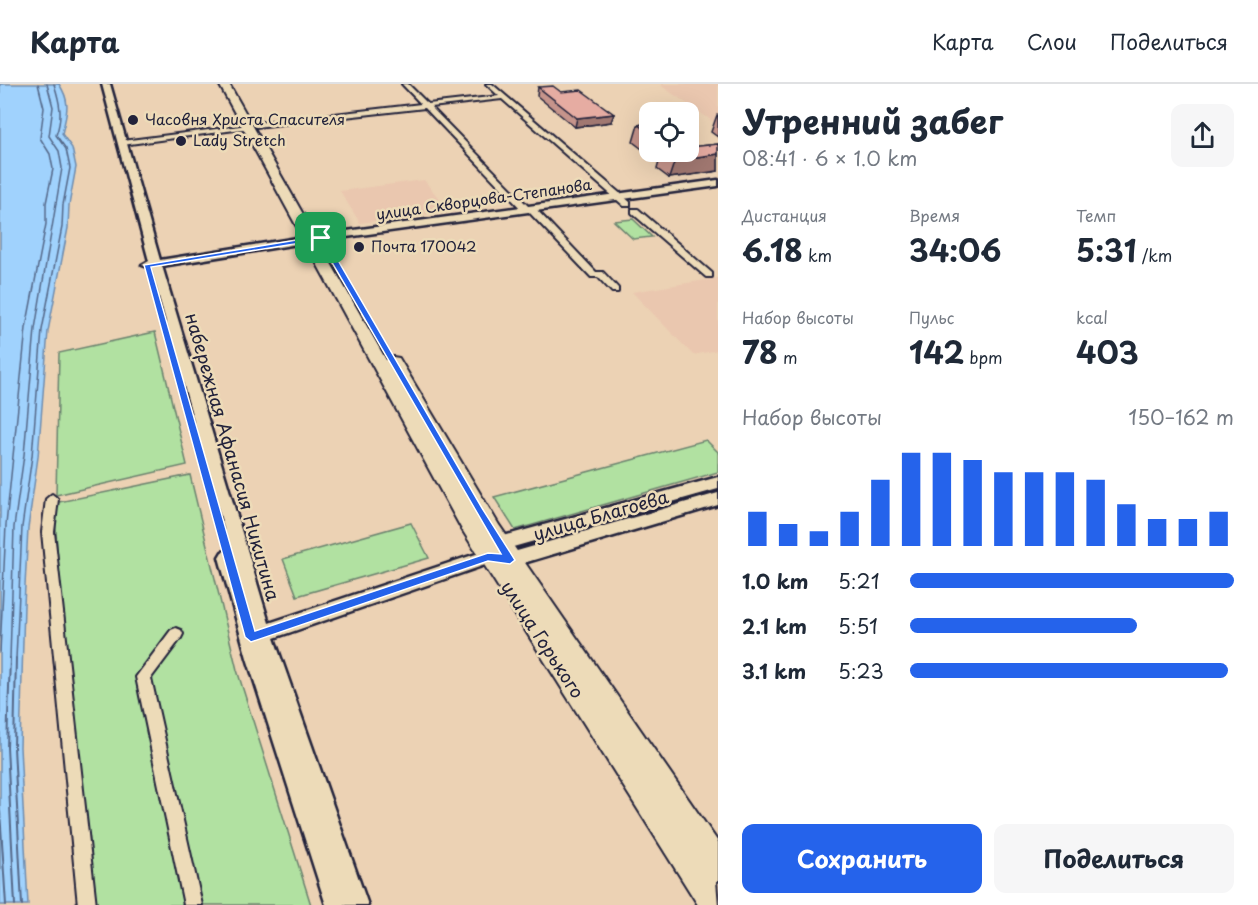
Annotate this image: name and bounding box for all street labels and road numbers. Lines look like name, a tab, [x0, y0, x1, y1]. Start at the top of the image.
street label: улица Скворцова-Степанова	[375, 172, 594, 225]
street label: набережная Афанасия Никитина	[179, 309, 288, 604]
street label: улица Благоева	[530, 482, 672, 547]
street label: улица Горького	[495, 575, 591, 703]

